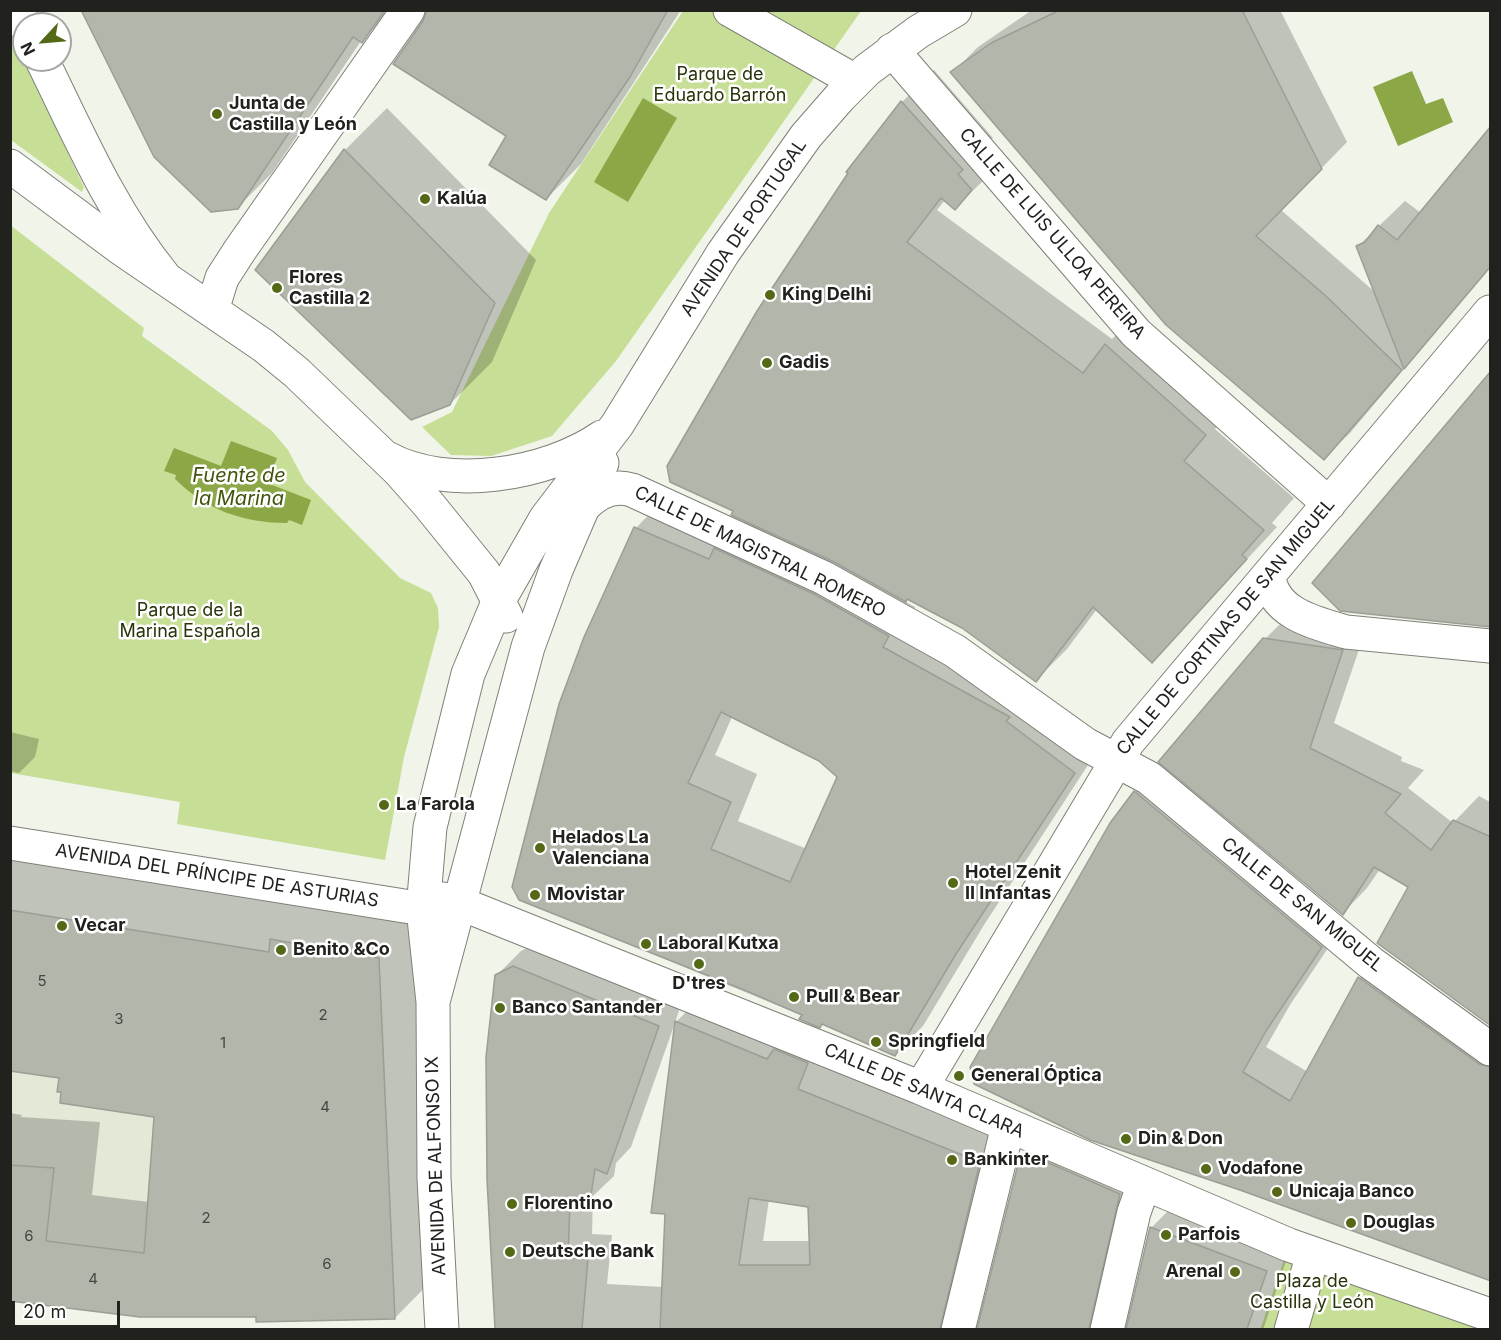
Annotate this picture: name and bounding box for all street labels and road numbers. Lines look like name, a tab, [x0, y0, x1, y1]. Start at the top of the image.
street label: CALLE DE LUIS ULLOA PEREIRA	[954, 124, 1150, 344]
street label: AVENIDA DE PORTUGAL	[677, 135, 811, 321]
street label: CALLE DE MAGISTRAL ROMERO	[631, 482, 889, 622]
street label: CALLE DE CORTINAS DE SAN MIGUEL	[1112, 494, 1340, 760]
street label: CALLE DE SAN MIGUEL	[1217, 833, 1387, 977]
street label: AVENIDA DEL PRÍNCIPE DE ASTURIAS	[54, 840, 380, 912]
street label: CALLE DE SANTA CLARA	[821, 1039, 1027, 1143]
street label: AVENIDA DE ALFONSO IX	[421, 1056, 451, 1276]

